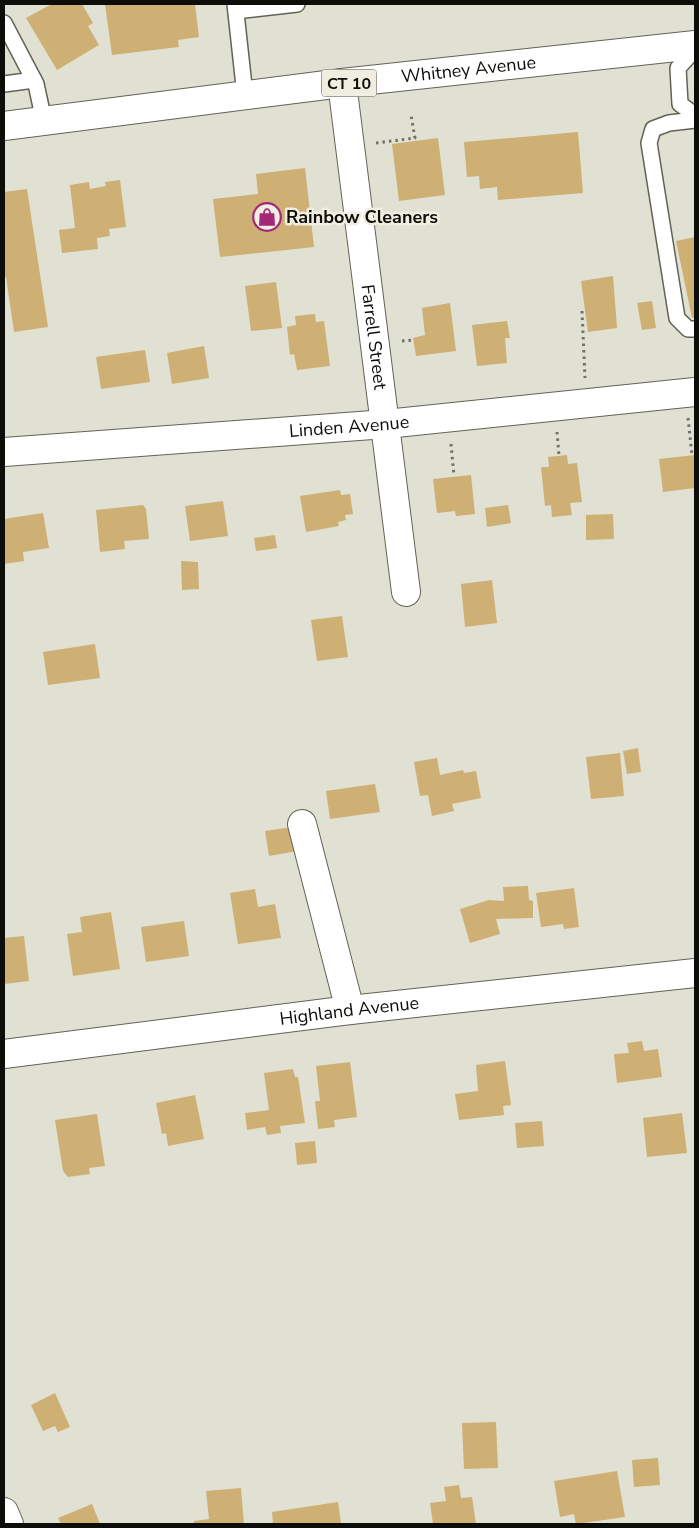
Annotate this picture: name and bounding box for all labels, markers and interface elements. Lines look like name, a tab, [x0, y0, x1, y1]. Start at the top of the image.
street label: Whitney Avenue	[400, 50, 537, 89]
road number: CT 10	[322, 70, 376, 96]
shop icon: Rainbow Cleaners	[252, 202, 282, 232]
place label: Rainbow Cleaners	[286, 205, 438, 229]
street label: Farrell Street	[355, 283, 393, 392]
street label: Linden Avenue	[288, 410, 410, 443]
street label: Highland Avenue	[278, 991, 420, 1031]

